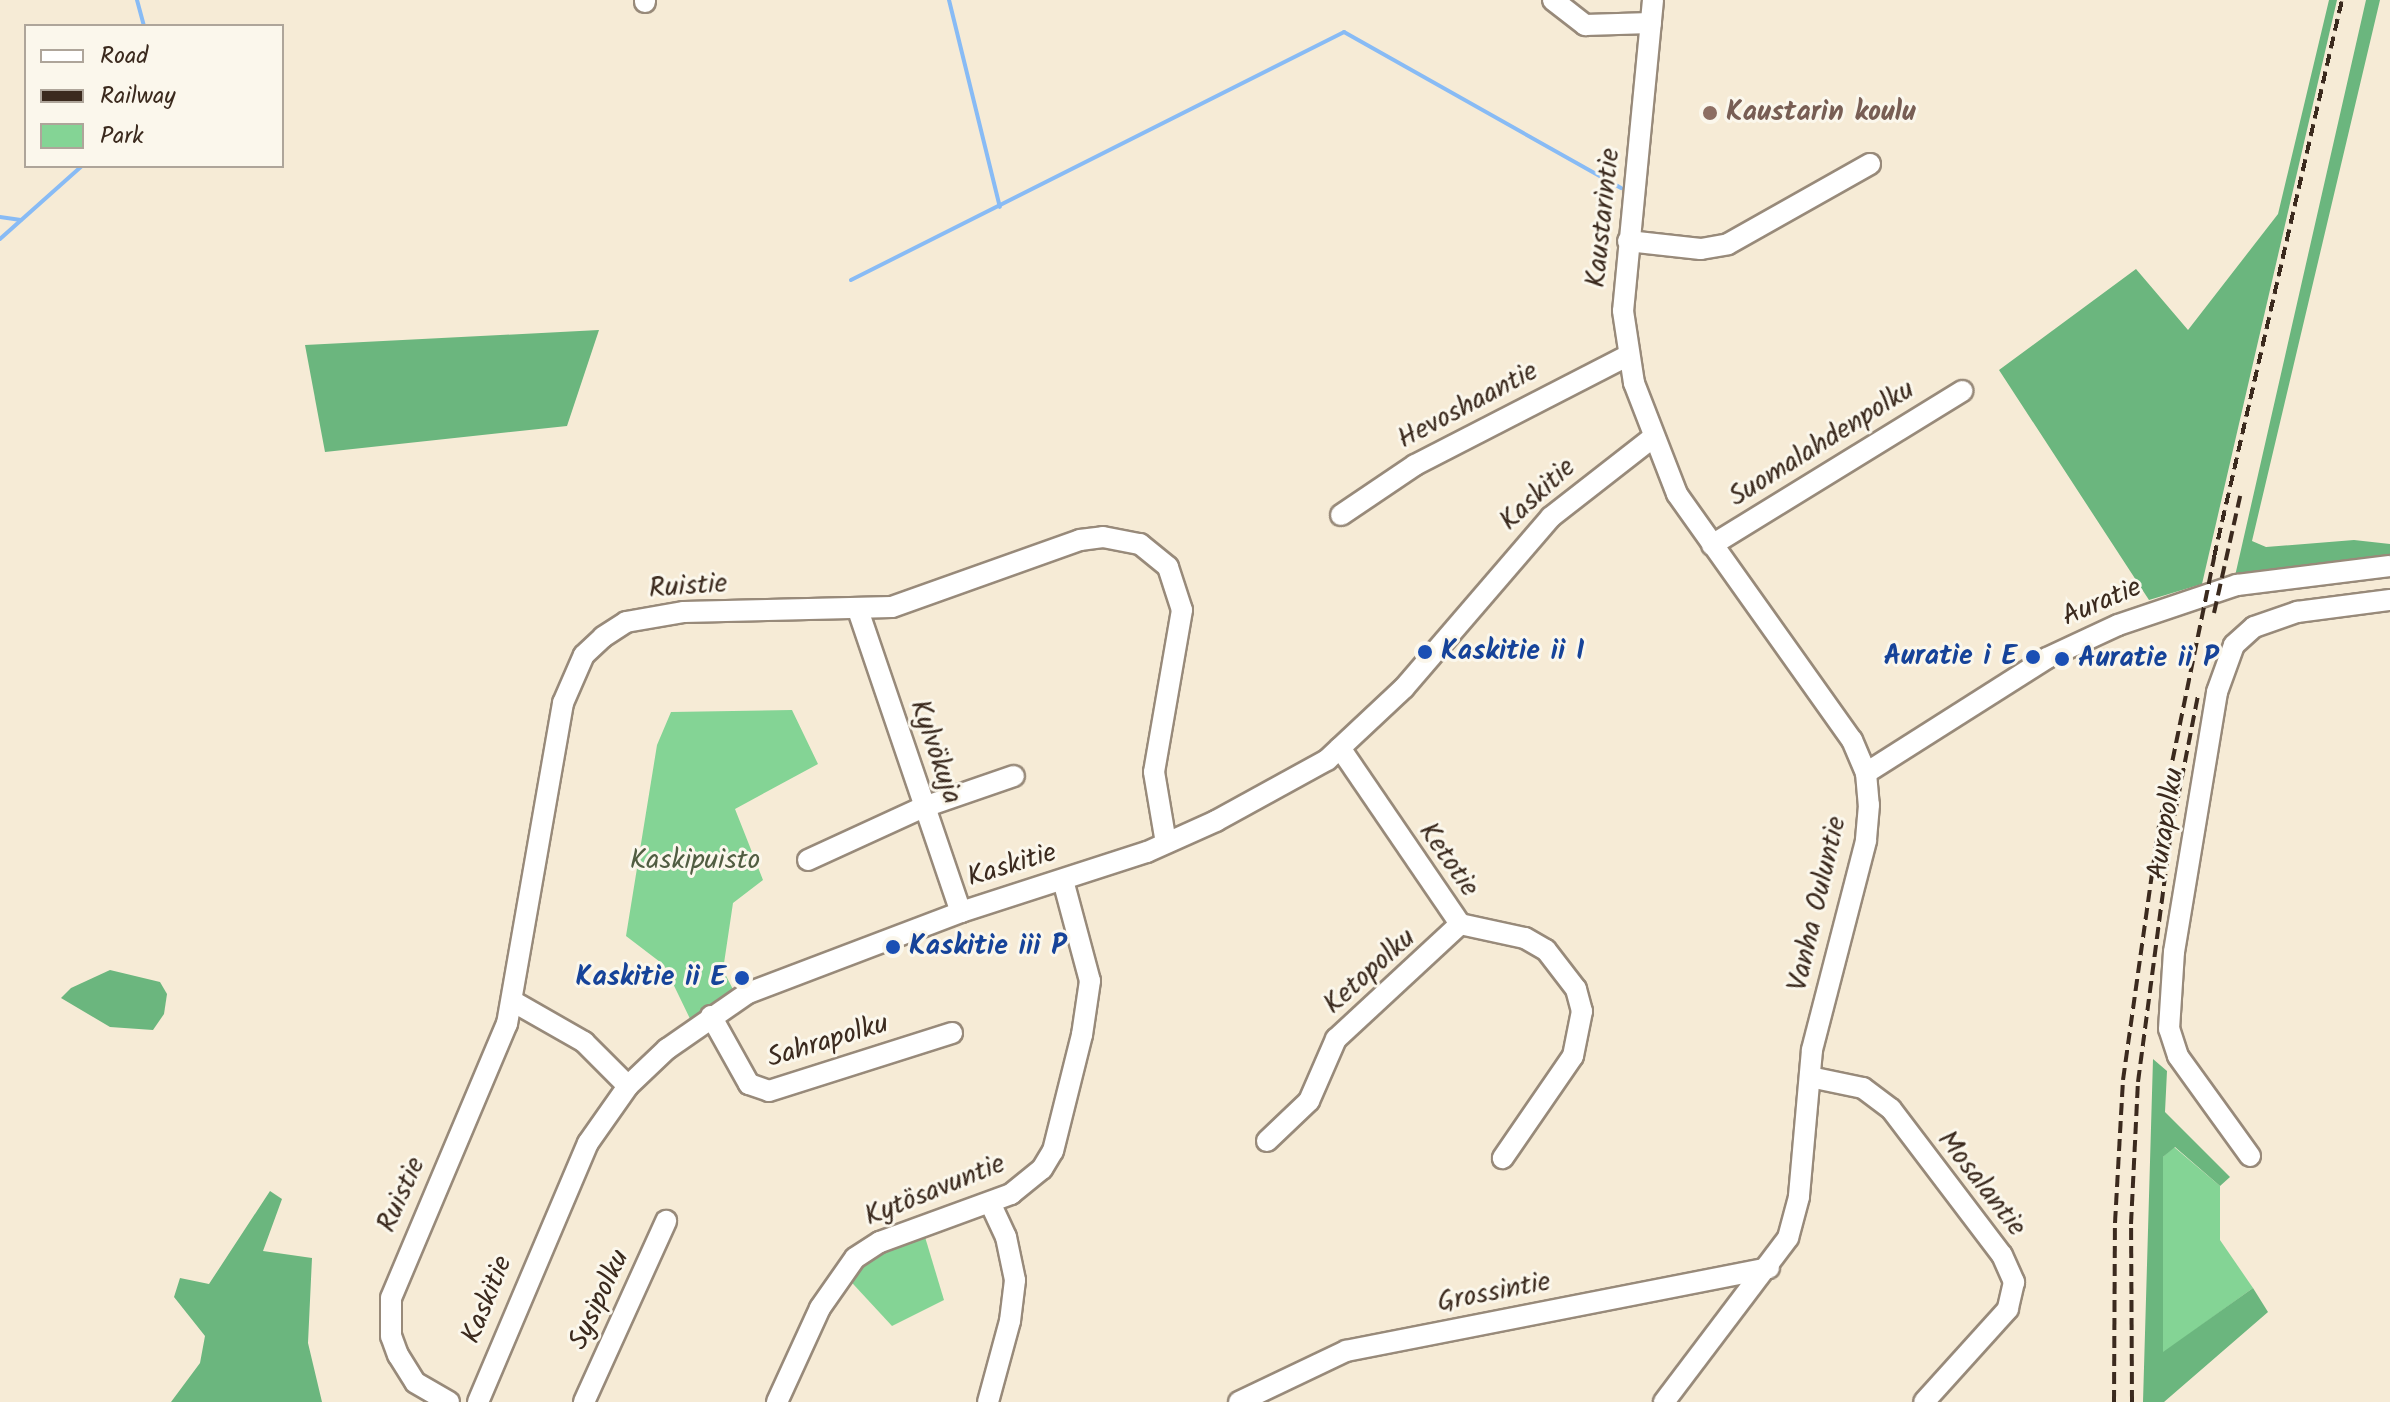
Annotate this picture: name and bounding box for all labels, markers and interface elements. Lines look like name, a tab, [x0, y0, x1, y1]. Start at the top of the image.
legend	[24, 24, 284, 168]
text: Road	[100, 37, 148, 76]
text: Railway	[100, 77, 176, 116]
place label: Kaustarin koulu	[1726, 96, 1916, 130]
marker: Kaustarin koulu	[1701, 104, 1719, 122]
text: Park	[100, 117, 144, 156]
street label: Kaustarintie	[1580, 147, 1628, 289]
street label: Hevoshaantie	[1392, 355, 1544, 457]
street label: Suomalahdenpolku	[1723, 373, 1921, 515]
street label: Kaskitie	[1493, 452, 1583, 538]
street label: Ruistie	[648, 568, 728, 606]
street label: Auratie	[2057, 571, 2147, 635]
place label: Kaskitie ii I	[1441, 635, 1585, 669]
place label: Auratie i E	[1883, 640, 2017, 674]
place label: Auratie ii P	[2078, 642, 2219, 676]
marker: Kaskitie ii I	[1416, 643, 1434, 661]
marker: Auratie i E	[2024, 648, 2042, 666]
marker: Auratie ii P	[2053, 650, 2071, 668]
street label: Kylvökuja	[902, 696, 968, 808]
street label: Aurapolku	[2142, 766, 2192, 882]
street label: Vanha Ouluntie	[1782, 813, 1854, 995]
street label: Ketotie	[1411, 816, 1485, 904]
street label: Kaskitie	[963, 837, 1061, 895]
park label: Kaskipuisto	[630, 844, 760, 878]
street label: Ketopolku	[1317, 922, 1423, 1022]
place label: Kaskitie iii P	[909, 930, 1067, 964]
marker: Kaskitie iii P	[884, 938, 902, 956]
place label: Kaskitie ii E	[576, 961, 726, 995]
marker: Kaskitie ii E	[733, 969, 751, 987]
street label: Sahrapolku	[763, 1008, 893, 1076]
street label: Mosalantie	[1929, 1124, 2033, 1244]
street label: Kytösavuntie	[860, 1148, 1010, 1234]
street label: Ruistie	[371, 1152, 433, 1238]
street label: Sysipolku	[562, 1245, 638, 1355]
street label: Kaskitie	[455, 1251, 521, 1349]
street label: Grossintie	[1435, 1266, 1553, 1320]

